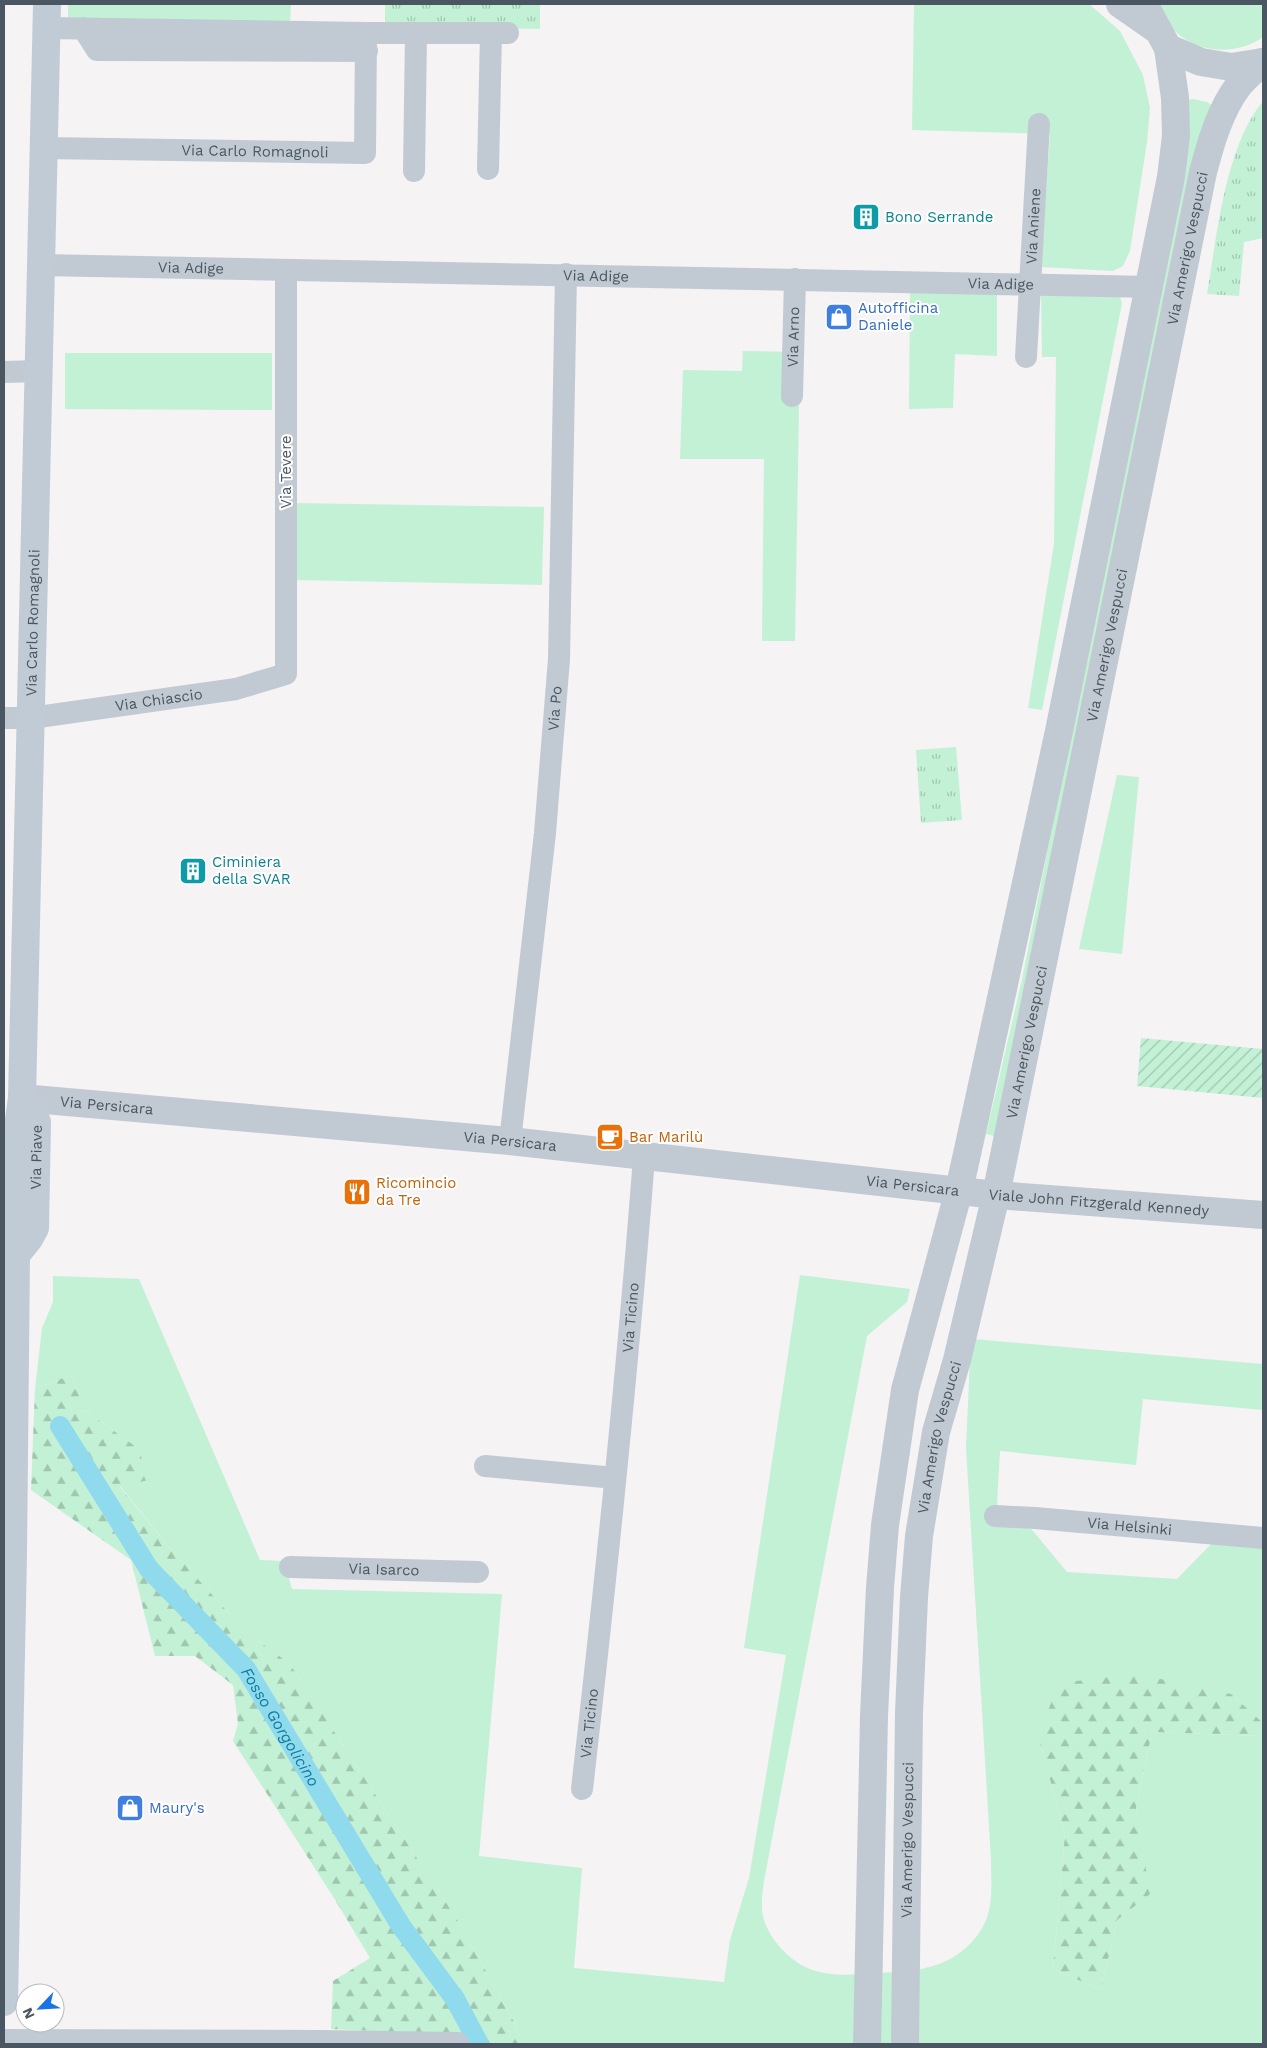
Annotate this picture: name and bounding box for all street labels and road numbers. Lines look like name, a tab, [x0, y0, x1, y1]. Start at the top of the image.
street label: Via Carlo Romagnoli	[181, 141, 329, 161]
street label: Via Amerigo Vespucci	[1163, 170, 1212, 327]
street label: Via Aniene	[1022, 188, 1044, 265]
street label: Via Adige	[158, 258, 224, 278]
street label: Via Adige	[563, 266, 629, 286]
street label: Via Adige	[968, 274, 1034, 294]
street label: Via Arno	[784, 306, 803, 368]
street label: Via Tevere	[277, 435, 295, 509]
street label: Via Carlo Romagnoli	[22, 549, 44, 696]
street label: Via Amerigo Vespucci	[1083, 567, 1132, 724]
street label: Via Chiascio	[114, 685, 204, 715]
street label: Via Po	[544, 685, 566, 732]
street label: Via Amerigo Vespucci	[1003, 964, 1051, 1121]
street label: Via Persicara	[59, 1092, 155, 1119]
street label: Via Piave	[27, 1125, 46, 1190]
street label: Via Persicara	[463, 1128, 558, 1155]
street label: Via Persicara	[865, 1172, 961, 1200]
street label: Viale John Fitzgerald Kennedy	[988, 1185, 1210, 1220]
street label: Via Ticino	[619, 1282, 643, 1353]
street label: Via Amerigo Vespucci	[914, 1359, 965, 1515]
street label: Via Helsinki	[1087, 1514, 1173, 1539]
street label: Via Isarco	[348, 1560, 420, 1579]
street label: Via Ticino	[577, 1688, 602, 1759]
street label: Via Amerigo Vespucci	[898, 1762, 917, 1918]

